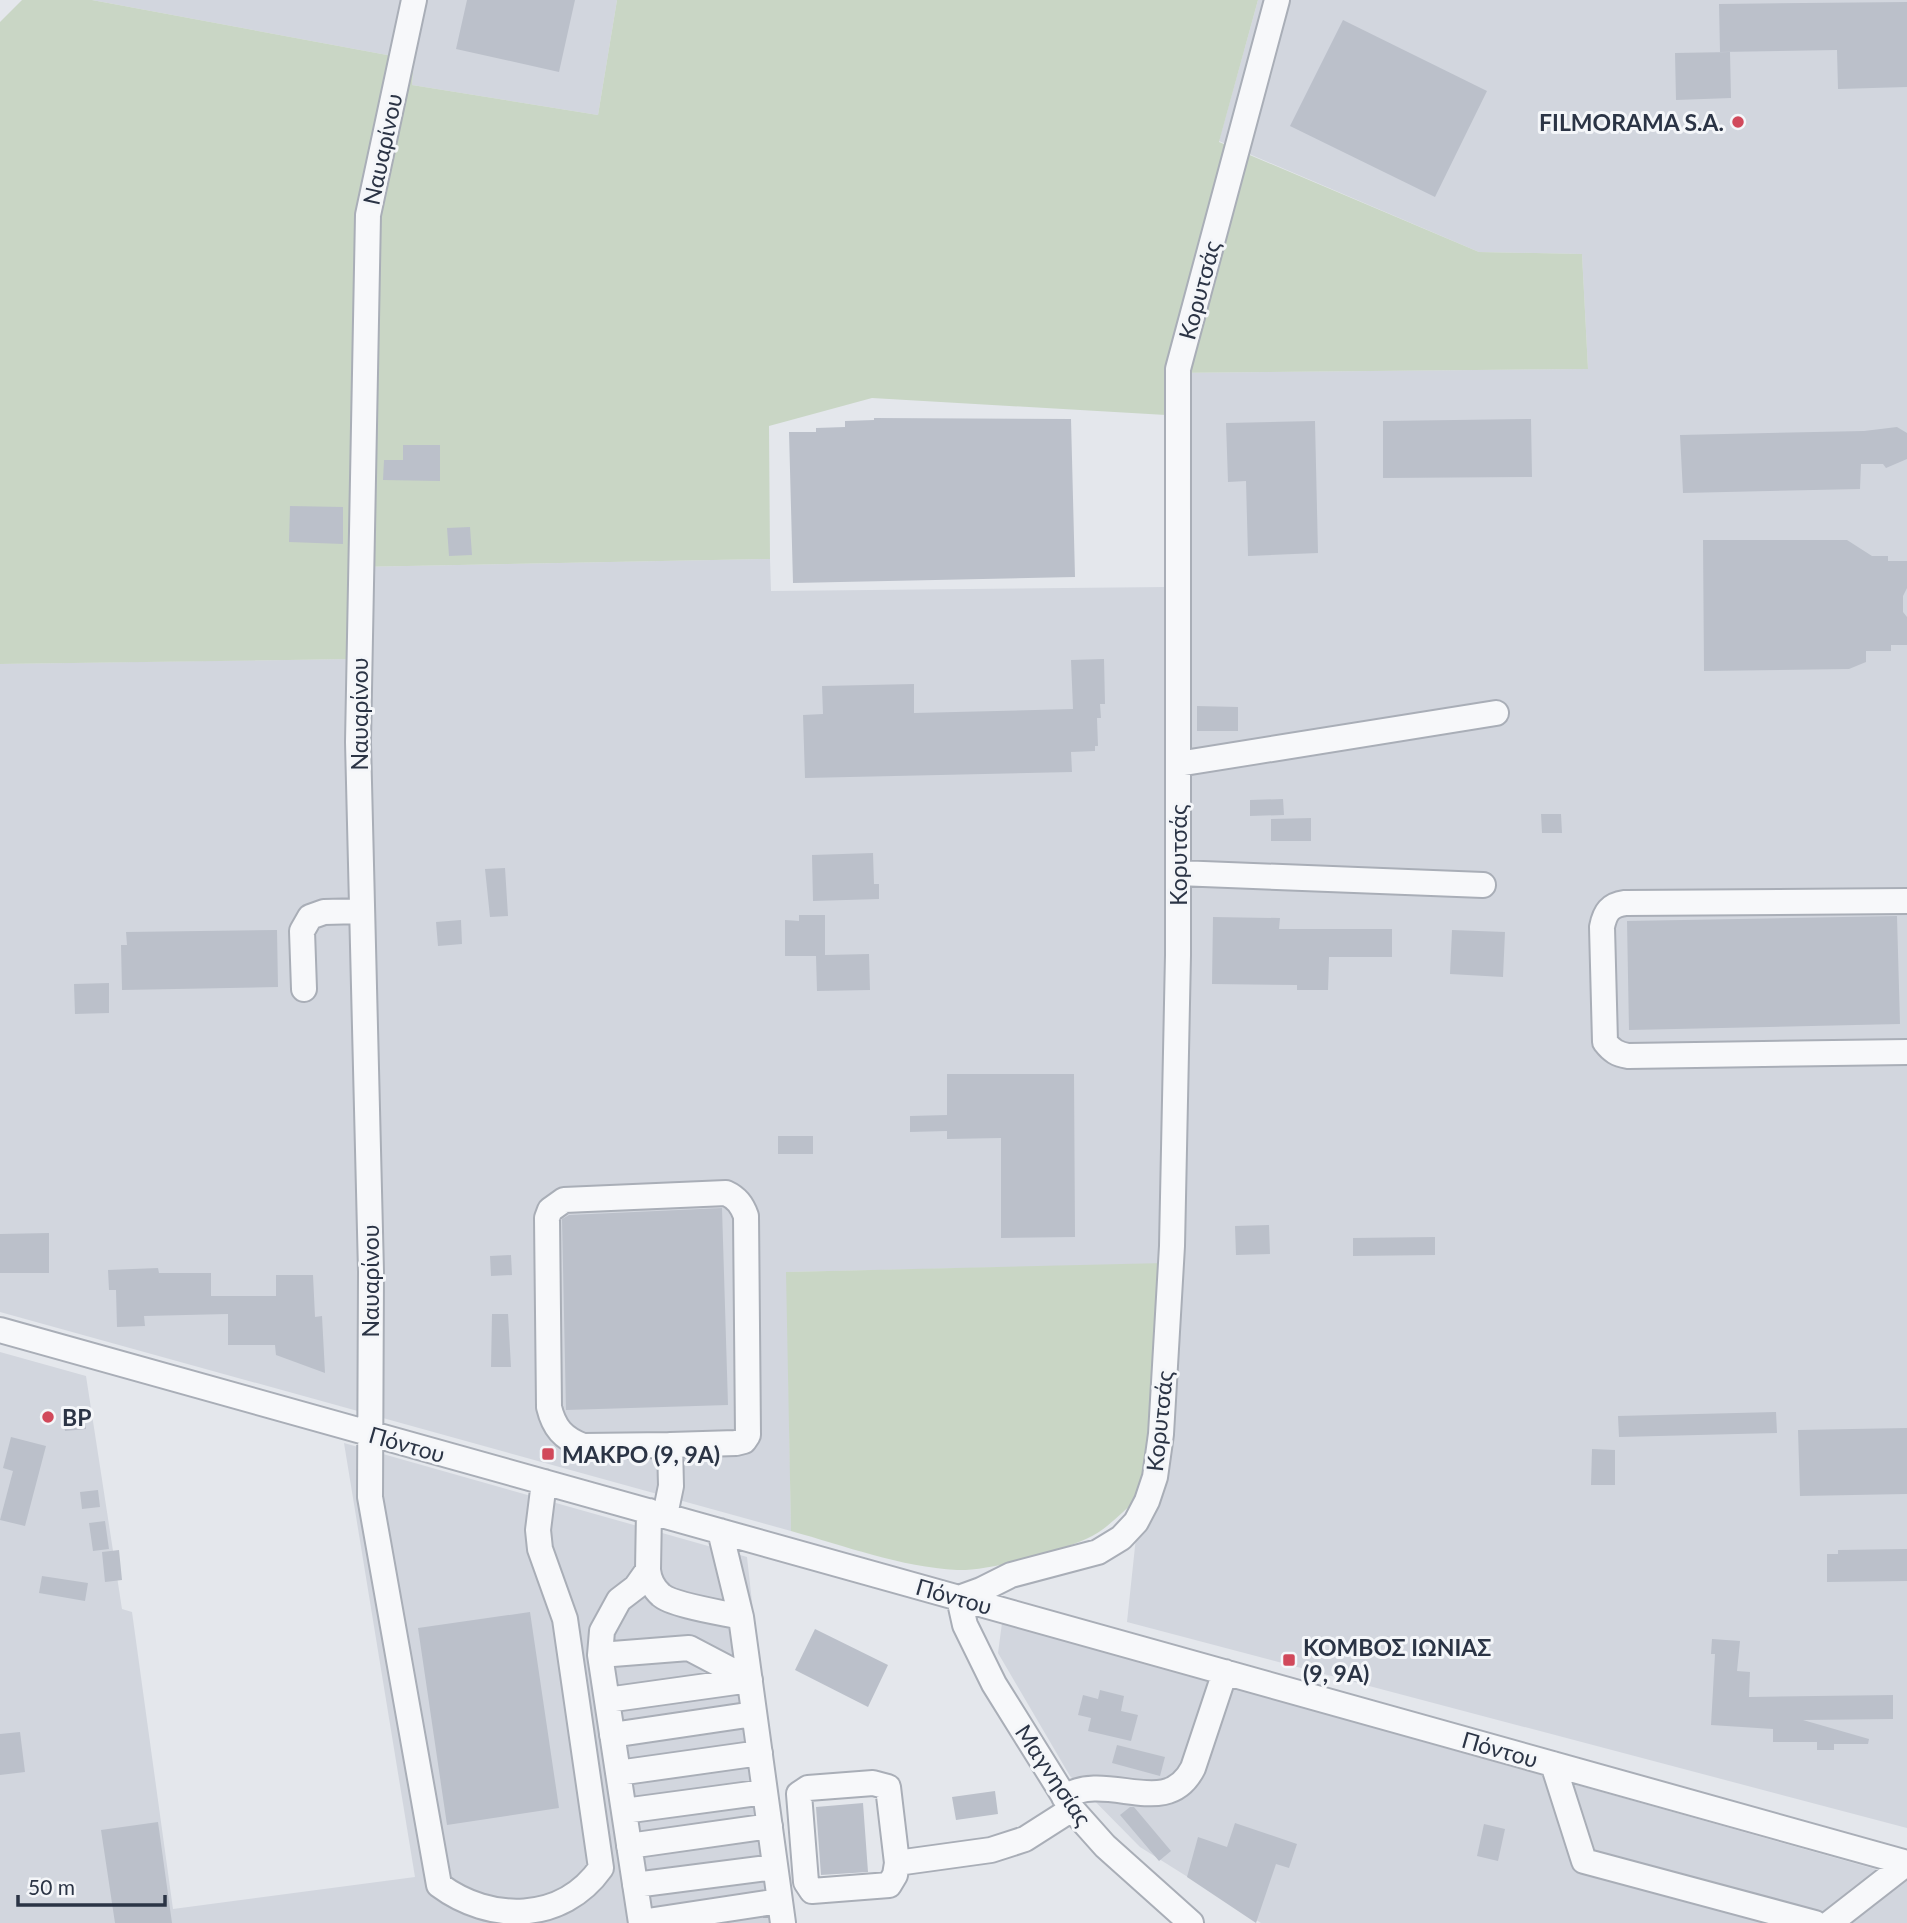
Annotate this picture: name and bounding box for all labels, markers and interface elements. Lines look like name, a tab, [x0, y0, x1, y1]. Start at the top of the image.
street label: Ναυαρίνου	[357, 91, 407, 207]
place label: FILMORAMA S.A.	[1539, 108, 1724, 136]
marker: FILMORAMA S.A.	[1730, 114, 1746, 130]
street label: Κορυτσάς	[1172, 237, 1226, 343]
street label: Ναυαρίνου	[345, 657, 373, 771]
street label: Κορυτσάς	[1164, 804, 1192, 906]
street label: Ναυαρίνου	[356, 1224, 384, 1338]
street label: Κορυτσάς	[1140, 1369, 1178, 1473]
place label: BP	[62, 1403, 91, 1431]
marker: BP	[40, 1409, 56, 1425]
street label: Πόντου	[366, 1420, 448, 1468]
place label: ΜΑΚΡΟ (9, 9Α)	[562, 1440, 720, 1468]
marker: ΜΑΚΡΟ (9, 9Α)	[540, 1446, 556, 1462]
street label: Πόντου	[913, 1572, 995, 1620]
place label: ΚΟΜΒΟΣ ΙΩΝΙΑΣ (9, 9Α)	[1303, 1633, 1491, 1687]
marker: ΚΟΜΒΟΣ ΙΩΝΙΑΣ (9, 9Α)	[1281, 1652, 1297, 1668]
street label: Μαγνησίας	[1010, 1719, 1098, 1831]
street label: Πόντου	[1459, 1725, 1541, 1773]
scale bar	[18, 1864, 164, 1908]
text: 50 m	[28, 1874, 75, 1899]

